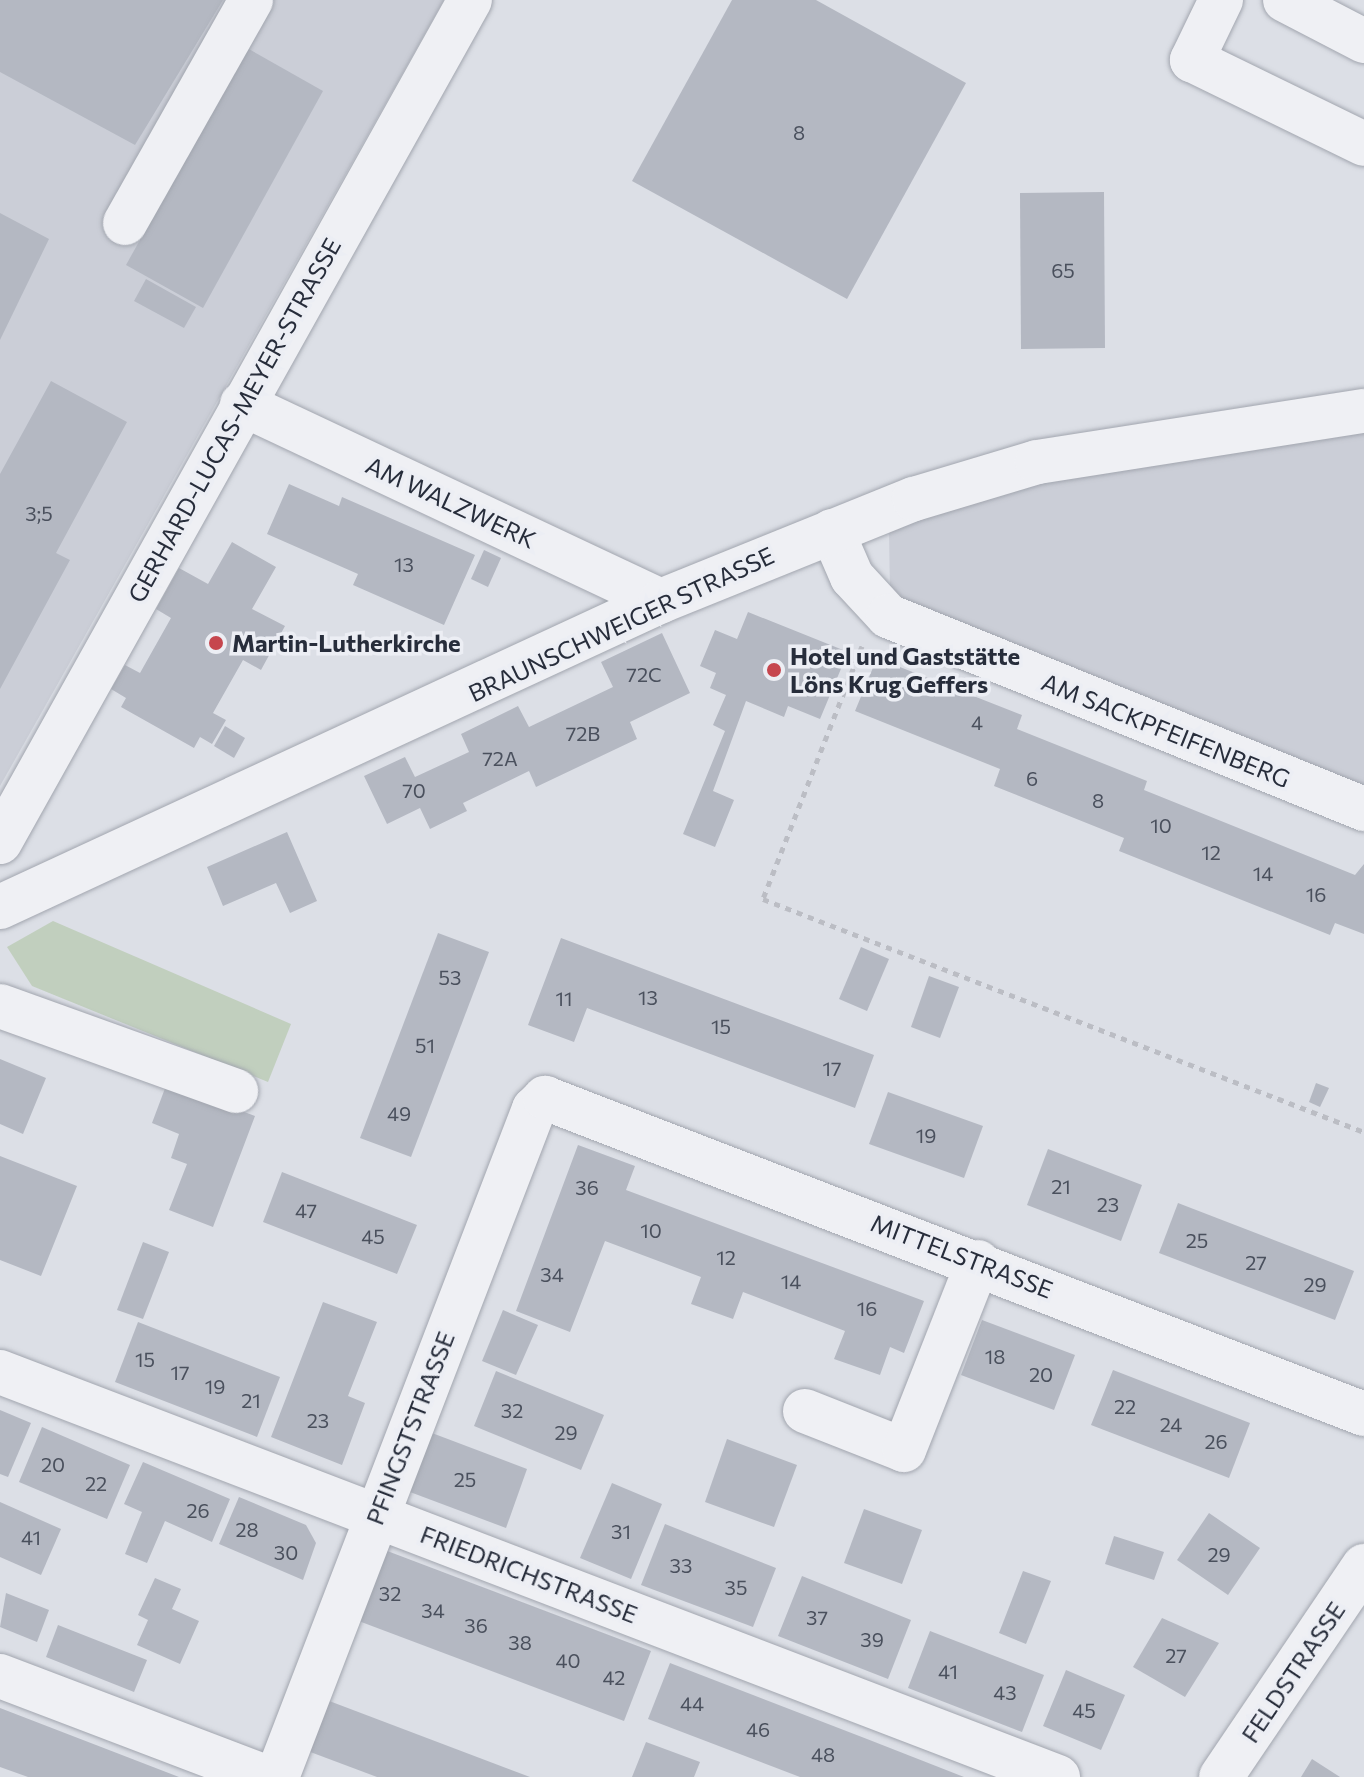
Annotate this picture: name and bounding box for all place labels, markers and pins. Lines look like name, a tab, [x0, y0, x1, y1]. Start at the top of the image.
place label: Martin-Lutherkirche	[232, 629, 461, 657]
marker: Martin-Lutherkirche	[207, 634, 225, 652]
place label: Hotel und Gaststätte Löns Krug Geffers	[790, 642, 1020, 698]
marker: Hotel und Gaststätte Löns Krug Geffers	[765, 661, 783, 679]

